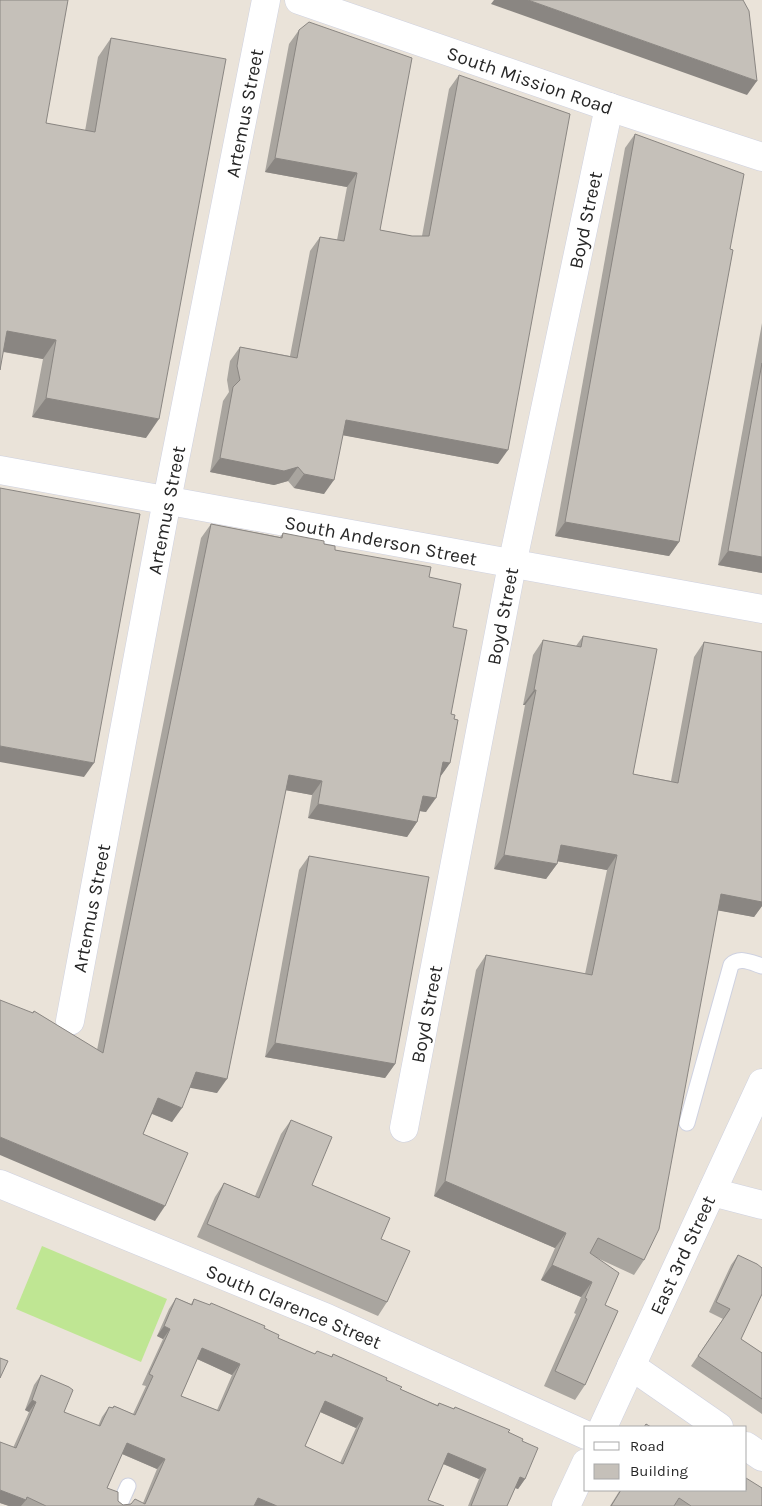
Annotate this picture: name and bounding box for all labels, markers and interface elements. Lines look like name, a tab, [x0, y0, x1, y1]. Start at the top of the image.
street label: South Mission Road	[444, 42, 616, 120]
street label: Artemus Street	[222, 47, 268, 179]
street label: Boyd Street	[565, 170, 607, 271]
street label: Artemus Street	[144, 444, 190, 576]
street label: South Anderson Street	[283, 512, 479, 570]
street label: Boyd Street	[483, 566, 523, 667]
street label: Artemus Street	[69, 842, 115, 974]
street label: Boyd Street	[407, 964, 447, 1065]
street label: East 3rd Street	[646, 1192, 720, 1318]
street label: South Clarence Street	[203, 1260, 385, 1354]
legend	[584, 1426, 747, 1491]
text: Road	[630, 1437, 665, 1455]
text: Building	[630, 1462, 688, 1480]

